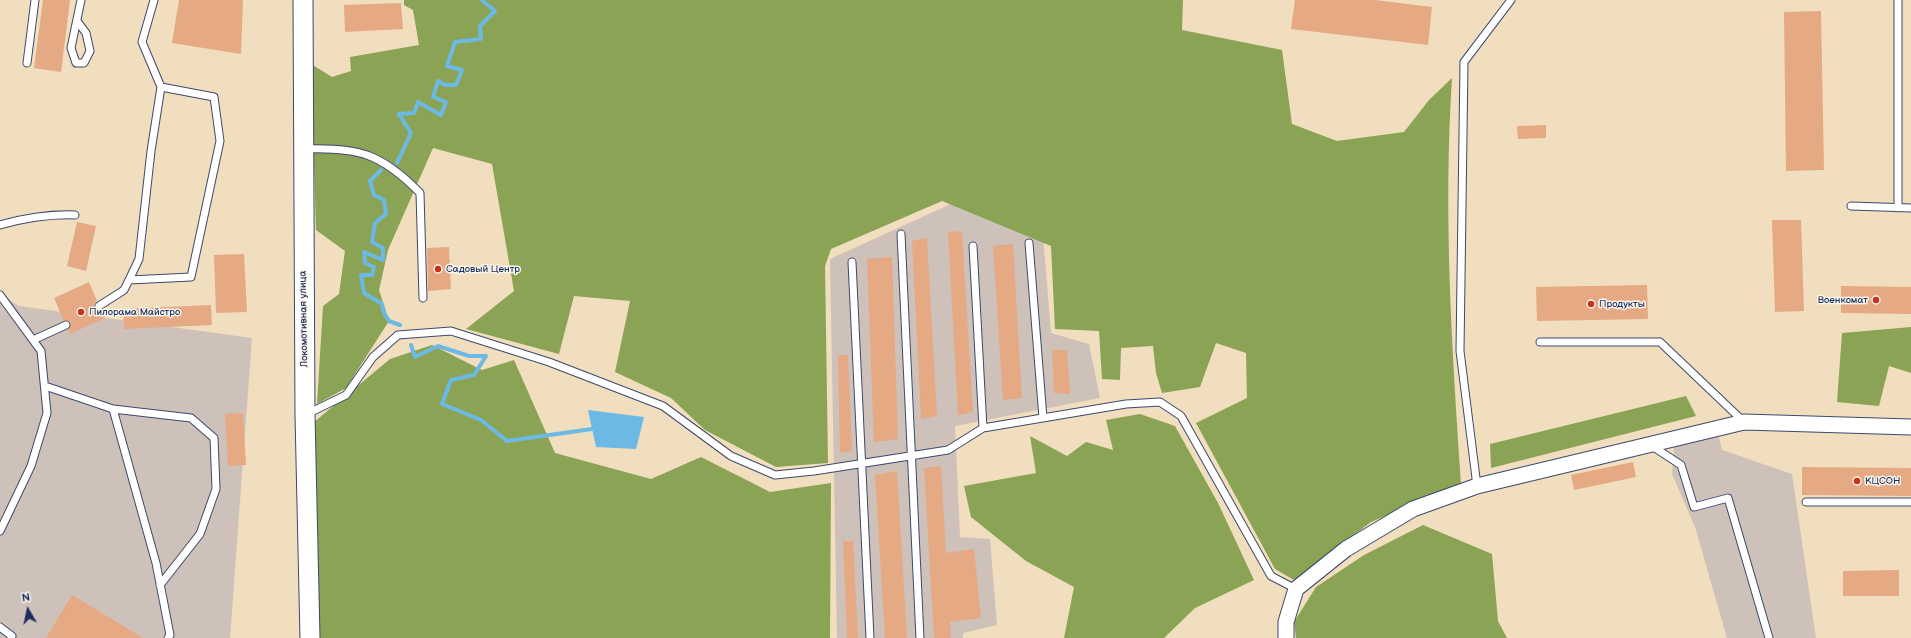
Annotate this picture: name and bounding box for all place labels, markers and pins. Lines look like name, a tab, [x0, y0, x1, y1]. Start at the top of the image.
place label: Садовый Центр	[446, 263, 520, 275]
marker: Садовый Центр	[433, 264, 443, 274]
place label: Военкомат	[1818, 294, 1868, 306]
marker: Военкомат	[1871, 295, 1881, 305]
place label: Продукты	[1599, 298, 1645, 310]
marker: Продукты	[1586, 299, 1596, 309]
place label: Пилорама Майстро	[89, 306, 180, 318]
marker: Пилорама Майстро	[76, 307, 86, 317]
place label: КЦСОН	[1865, 475, 1900, 487]
marker: КЦСОН	[1852, 476, 1862, 486]

